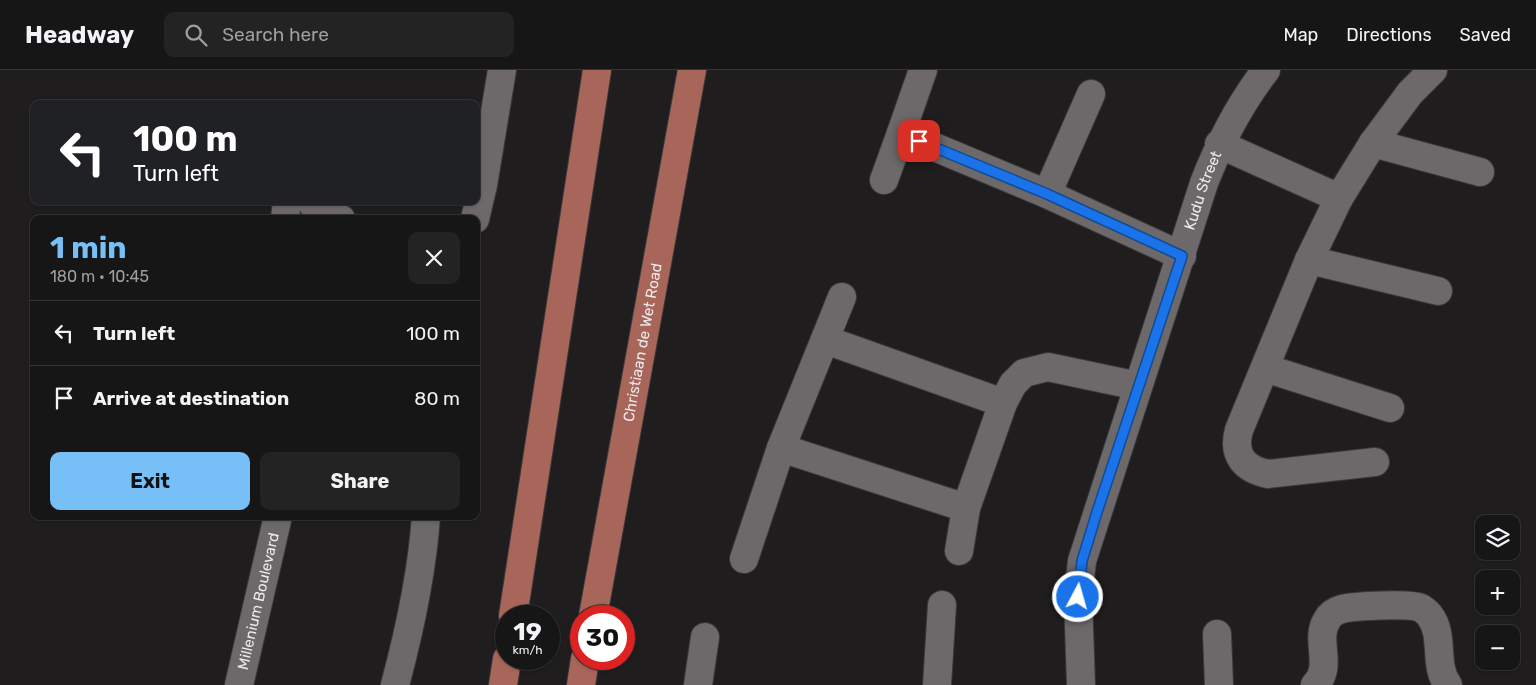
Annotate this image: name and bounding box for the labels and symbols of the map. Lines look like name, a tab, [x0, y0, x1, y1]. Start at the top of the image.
pin	[898, 120, 940, 162]
street label: Kudu Street	[1180, 148, 1225, 232]
street label: Christiaan de Wet Road	[619, 262, 666, 423]
street label: Millenium Boulevard	[234, 531, 283, 672]
position arrow	[1051, 570, 1103, 622]
speed limit sign: 30	[570, 605, 635, 670]

